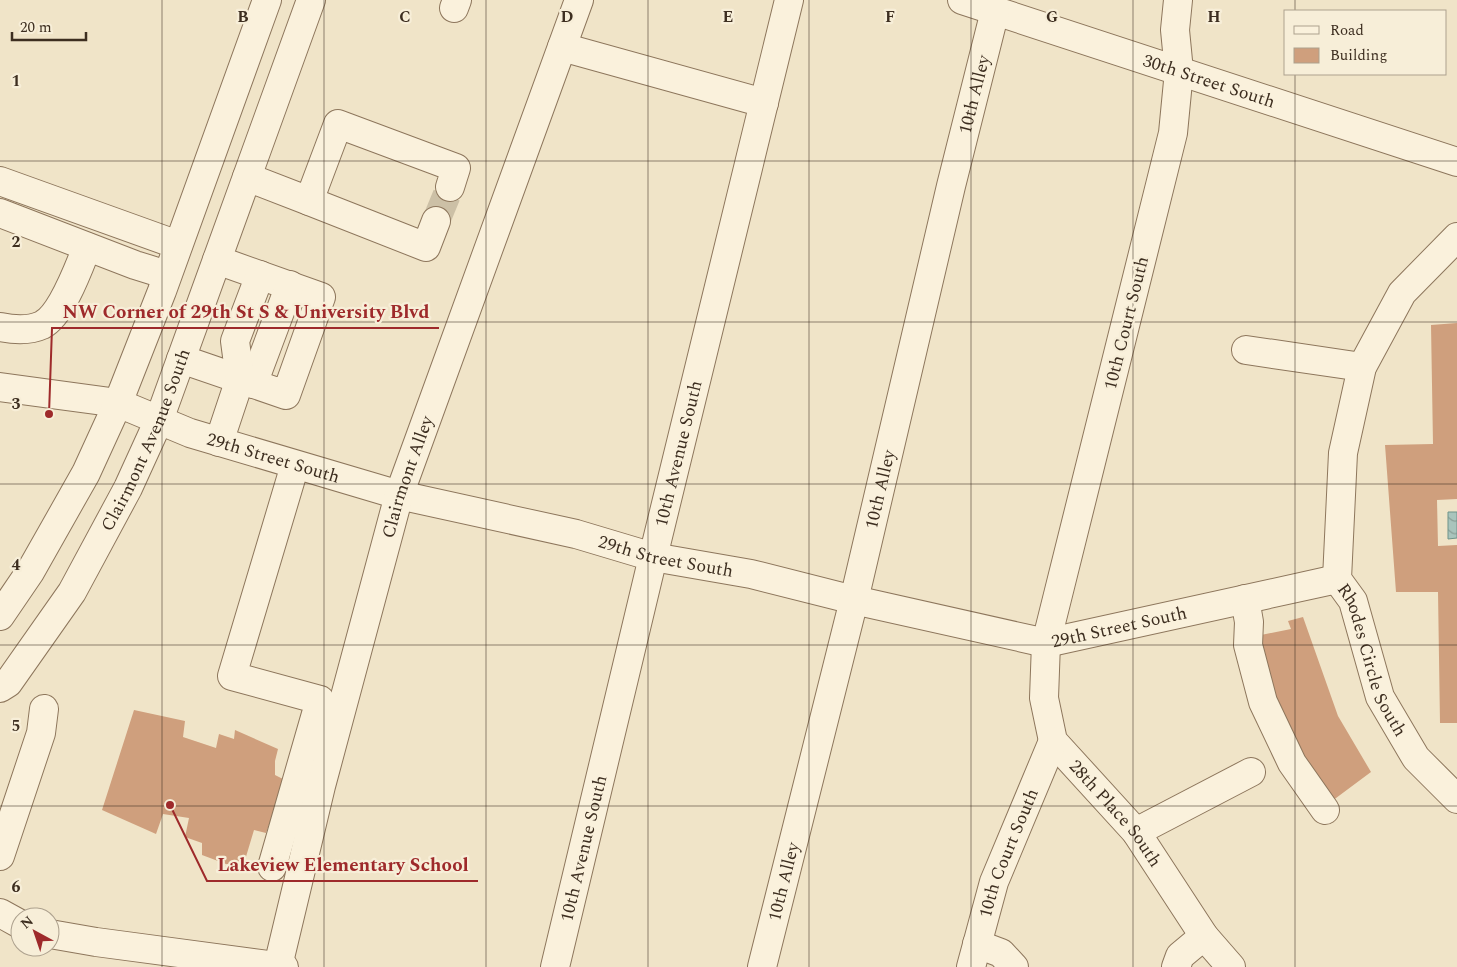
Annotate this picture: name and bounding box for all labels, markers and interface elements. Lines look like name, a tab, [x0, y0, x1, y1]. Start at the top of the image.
text: B	[237, 5, 249, 29]
text: C	[399, 5, 411, 29]
text: D	[561, 5, 574, 29]
text: E	[723, 5, 733, 29]
text: F	[885, 5, 895, 29]
text: G	[1046, 5, 1058, 29]
text: H	[1207, 5, 1221, 29]
scale bar	[12, 10, 86, 42]
legend	[1284, 10, 1447, 75]
text: 20 m	[20, 16, 52, 39]
text: Road	[1330, 19, 1364, 42]
text: Building	[1330, 44, 1387, 67]
street label: 30th Street South	[1139, 47, 1279, 116]
street label: 10th Alley	[952, 51, 998, 137]
text: 1	[12, 69, 20, 93]
text: 2	[12, 230, 21, 254]
street label: 10th Court South	[1097, 253, 1156, 393]
callout: NW Corner of 29th St S & University Blvd	[52, 294, 439, 328]
text: NW Corner of 29th St S & University Blvd	[63, 298, 429, 327]
street label: Clairmont Avenue South	[94, 345, 198, 536]
street label: 10th Avenue South	[648, 378, 710, 530]
text: 3	[12, 392, 21, 416]
street label: Clairmont Alley	[375, 411, 441, 541]
street label: 29th Street South	[203, 426, 343, 491]
street label: 10th Alley	[858, 446, 903, 532]
street label: 29th Street South	[595, 528, 735, 585]
text: 4	[12, 553, 21, 577]
street label: Rhodes Circle South	[1330, 578, 1413, 742]
street label: 29th Street South	[1049, 599, 1189, 655]
text: 5	[12, 714, 20, 738]
street label: 28th Place South	[1062, 754, 1168, 873]
street label: 10th Avenue South	[553, 772, 614, 925]
street label: 10th Court South	[972, 784, 1046, 921]
street label: 10th Alley	[761, 838, 807, 924]
callout: Lakeview Elementary School	[207, 847, 478, 881]
text: Lakeview Elementary School	[217, 851, 469, 880]
text: 6	[12, 875, 21, 899]
north arrow	[10, 907, 60, 957]
text: N	[16, 911, 38, 934]

